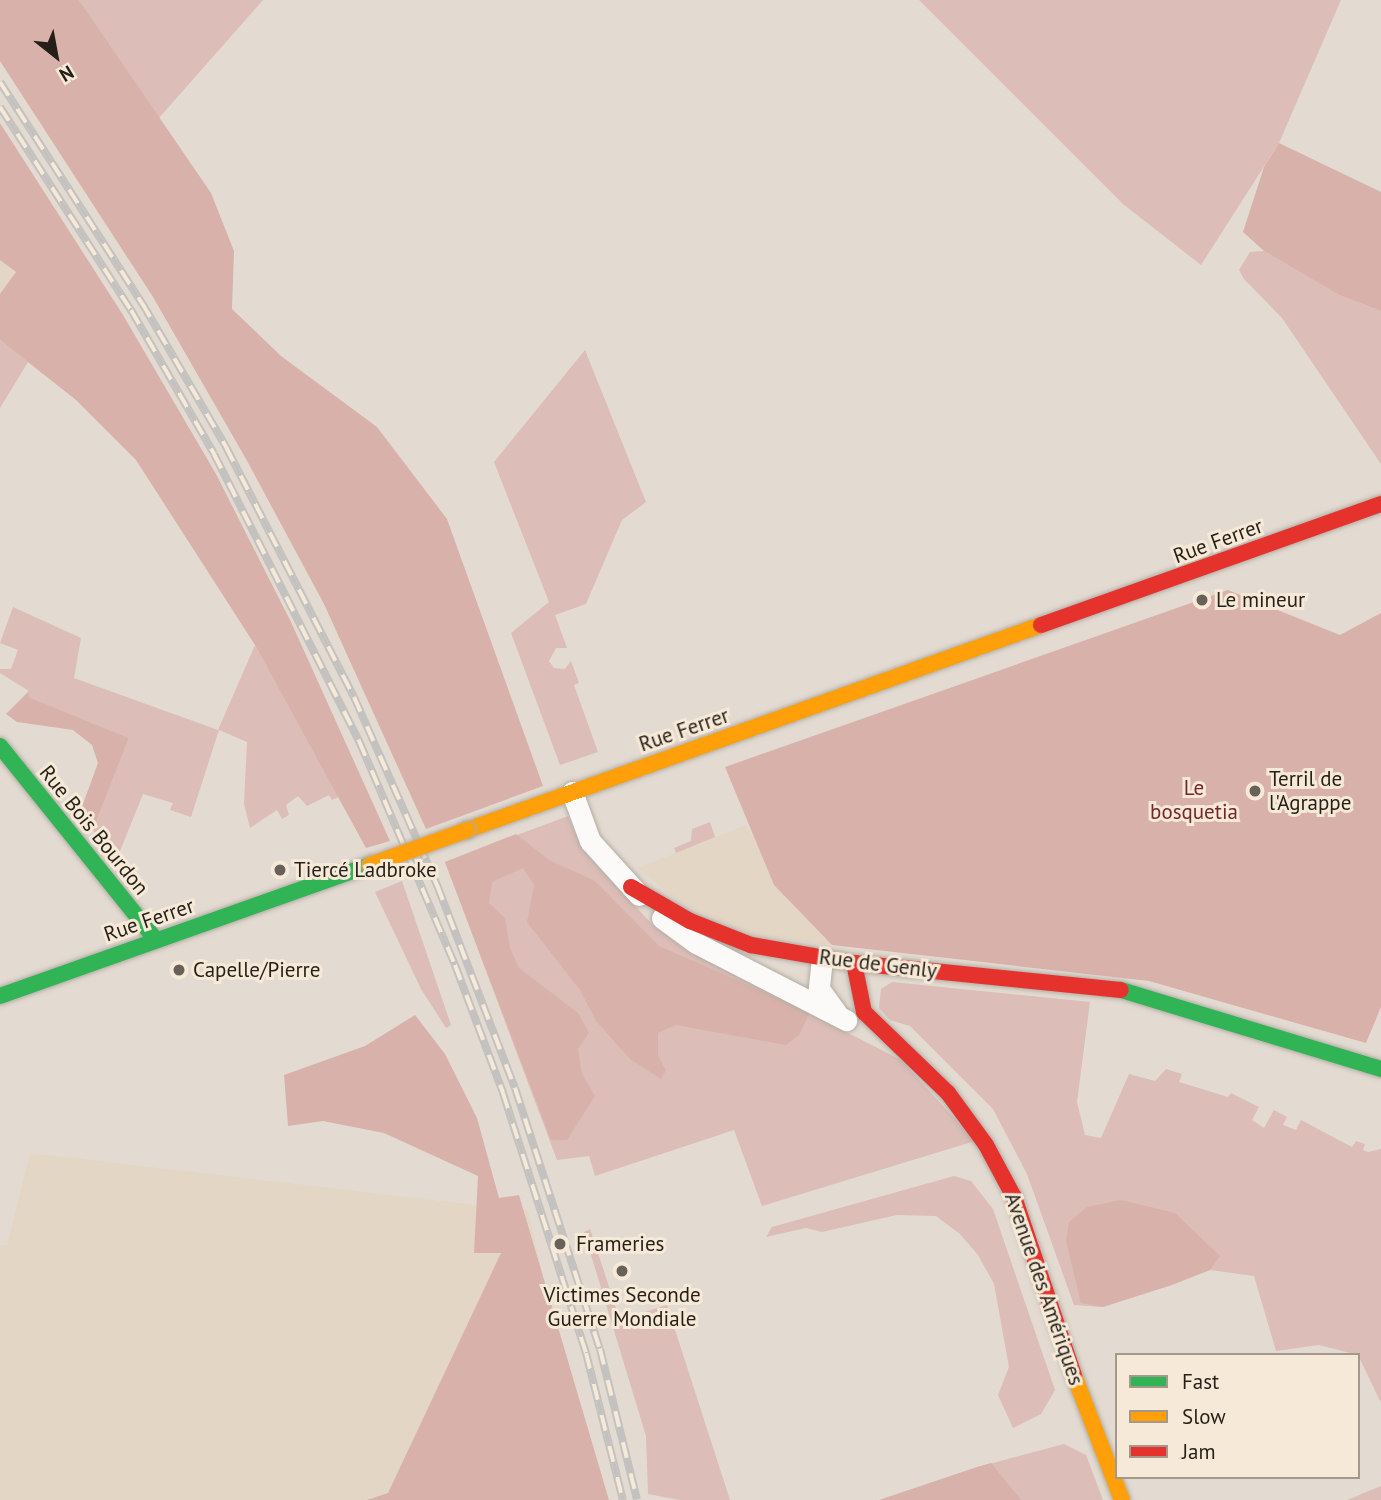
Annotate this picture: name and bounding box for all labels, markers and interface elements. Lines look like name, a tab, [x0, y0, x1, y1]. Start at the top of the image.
north arrow	[21, 21, 91, 91]
text: N	[55, 60, 78, 87]
street label: Rue Ferrer	[1170, 513, 1266, 569]
place label: Le mineur	[1216, 587, 1305, 613]
marker: Le mineur	[1194, 592, 1210, 608]
street label: Rue Ferrer	[636, 703, 732, 757]
street label: Rue Bois Bourdon	[34, 760, 154, 900]
place label: Terril de l'Agrappe	[1269, 766, 1351, 816]
park label: Le bosquetia	[1150, 775, 1238, 825]
marker: Terril de l'Agrappe	[1247, 783, 1263, 799]
place label: Tiercé Ladbroke	[294, 857, 437, 883]
marker: Tiercé Ladbroke	[272, 862, 288, 878]
street label: Rue Ferrer	[101, 893, 197, 947]
street label: Rue de Genly	[818, 944, 938, 984]
place label: Capelle/Pierre	[193, 957, 320, 983]
marker: Capelle/Pierre	[171, 962, 187, 978]
street label: Avenue des Amériques	[999, 1189, 1089, 1389]
place label: Frameries	[576, 1231, 664, 1257]
marker: Frameries	[550, 1234, 570, 1254]
marker: Victimes Seconde Guerre Mondiale	[614, 1263, 630, 1279]
place label: Victimes Seconde Guerre Mondiale	[543, 1282, 701, 1332]
legend	[1115, 1353, 1360, 1479]
text: Fast	[1182, 1368, 1219, 1395]
text: Slow	[1182, 1403, 1226, 1430]
text: Jam	[1182, 1438, 1216, 1465]

